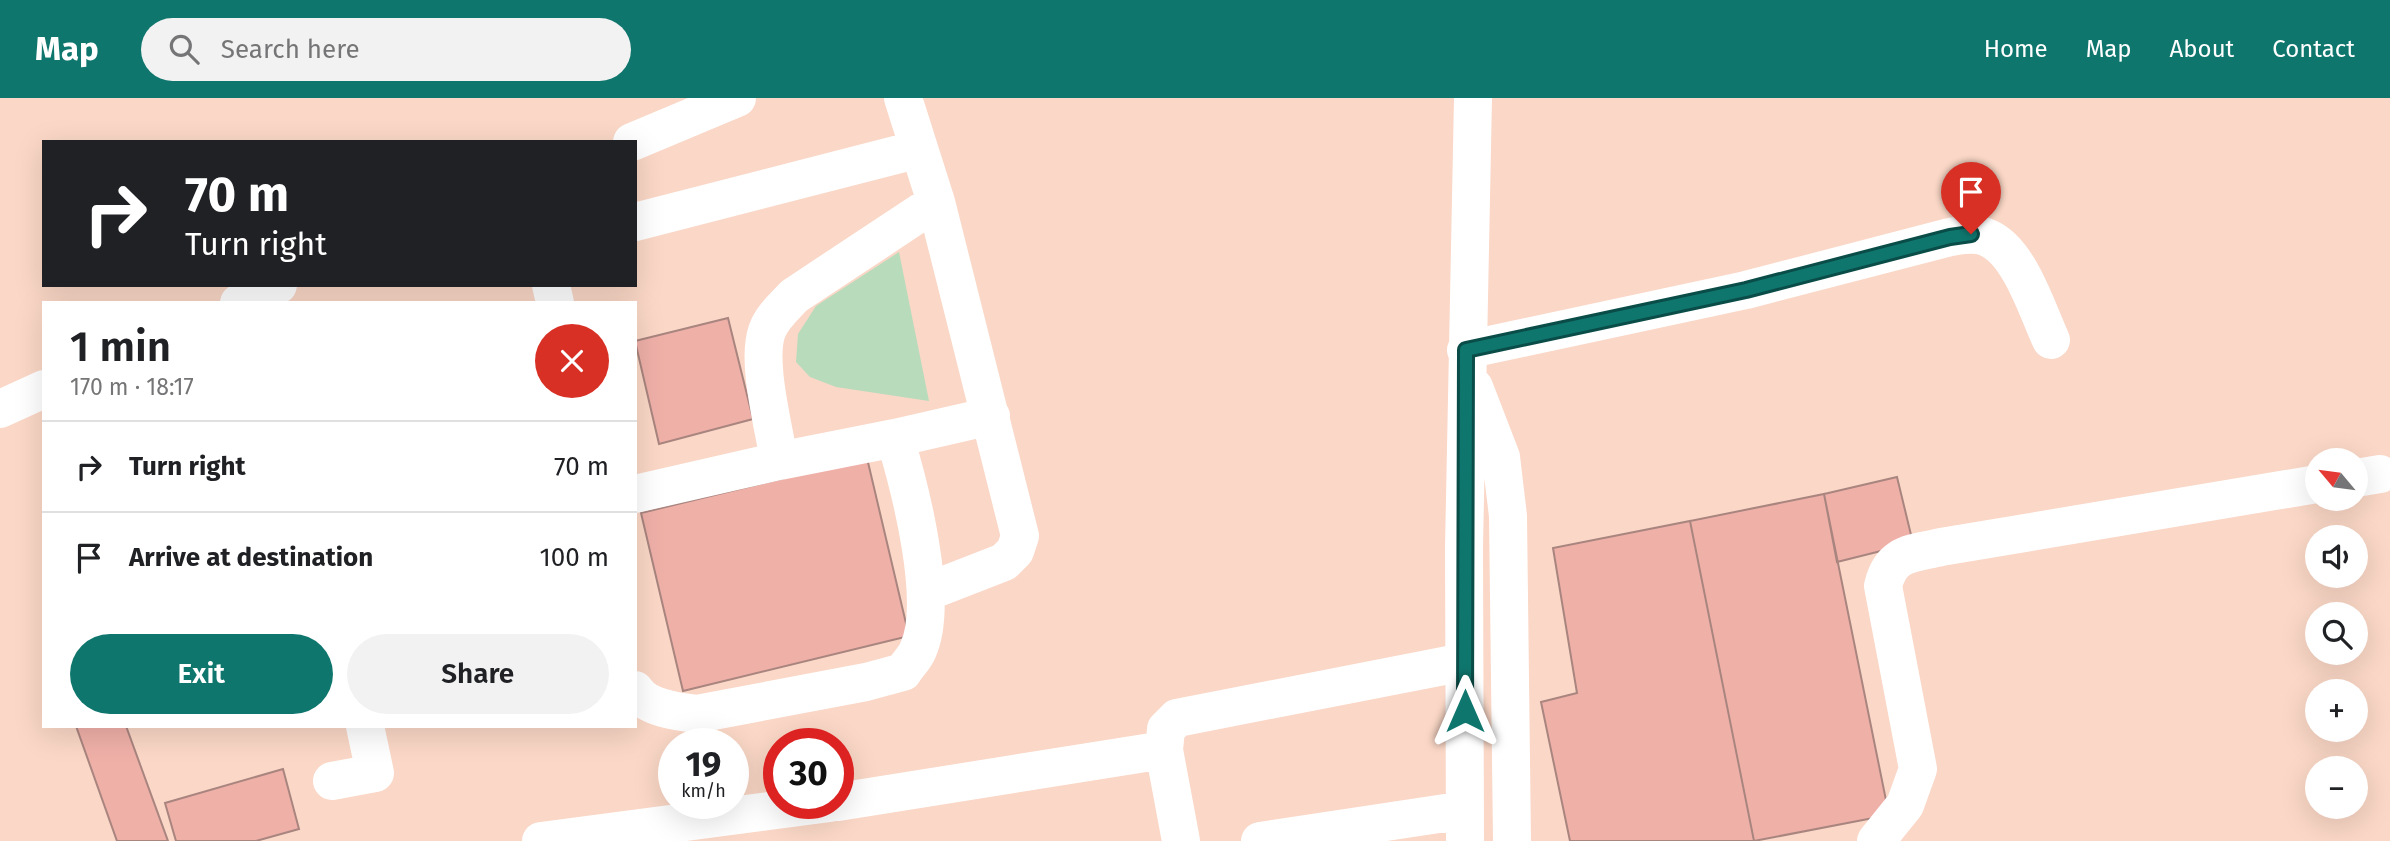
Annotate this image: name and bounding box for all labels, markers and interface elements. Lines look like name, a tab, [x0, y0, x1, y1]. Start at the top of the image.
search box	[141, 18, 631, 81]
text: Map	[35, 29, 99, 69]
icon: search	[165, 30, 203, 68]
text: Search here	[221, 34, 360, 65]
text: Home	[1984, 35, 2048, 63]
text: Map	[2086, 35, 2132, 63]
text: About	[2170, 35, 2234, 63]
text: Contact	[2272, 35, 2355, 63]
pin	[1941, 162, 2001, 234]
text: 70 m	[185, 165, 289, 224]
icon: right	[70, 168, 161, 259]
icon: arrive	[1952, 173, 1990, 211]
text: Turn right	[185, 225, 327, 263]
text: 1 min	[70, 322, 171, 372]
button: close	[535, 324, 609, 398]
text: 170 m · 18:17	[70, 373, 194, 401]
icon: right	[70, 448, 108, 486]
north arrow	[2305, 448, 2368, 511]
map controls	[2305, 448, 2368, 819]
text: Turn right	[129, 451, 246, 482]
text: 70 m	[554, 451, 609, 482]
button: sound	[2305, 525, 2368, 588]
icon: arrive	[70, 539, 108, 577]
text: Arrive at destination	[129, 542, 373, 573]
text: 100 m	[540, 542, 609, 573]
button: search	[2305, 602, 2368, 665]
button: Exit	[70, 634, 333, 714]
button: Share	[347, 634, 609, 714]
position arrow	[1428, 674, 1502, 748]
button: +	[2305, 679, 2368, 742]
speed limit sign: 30	[763, 728, 854, 819]
text: 19	[686, 743, 721, 785]
button: −	[2305, 756, 2368, 819]
text: km/h	[681, 780, 726, 802]

